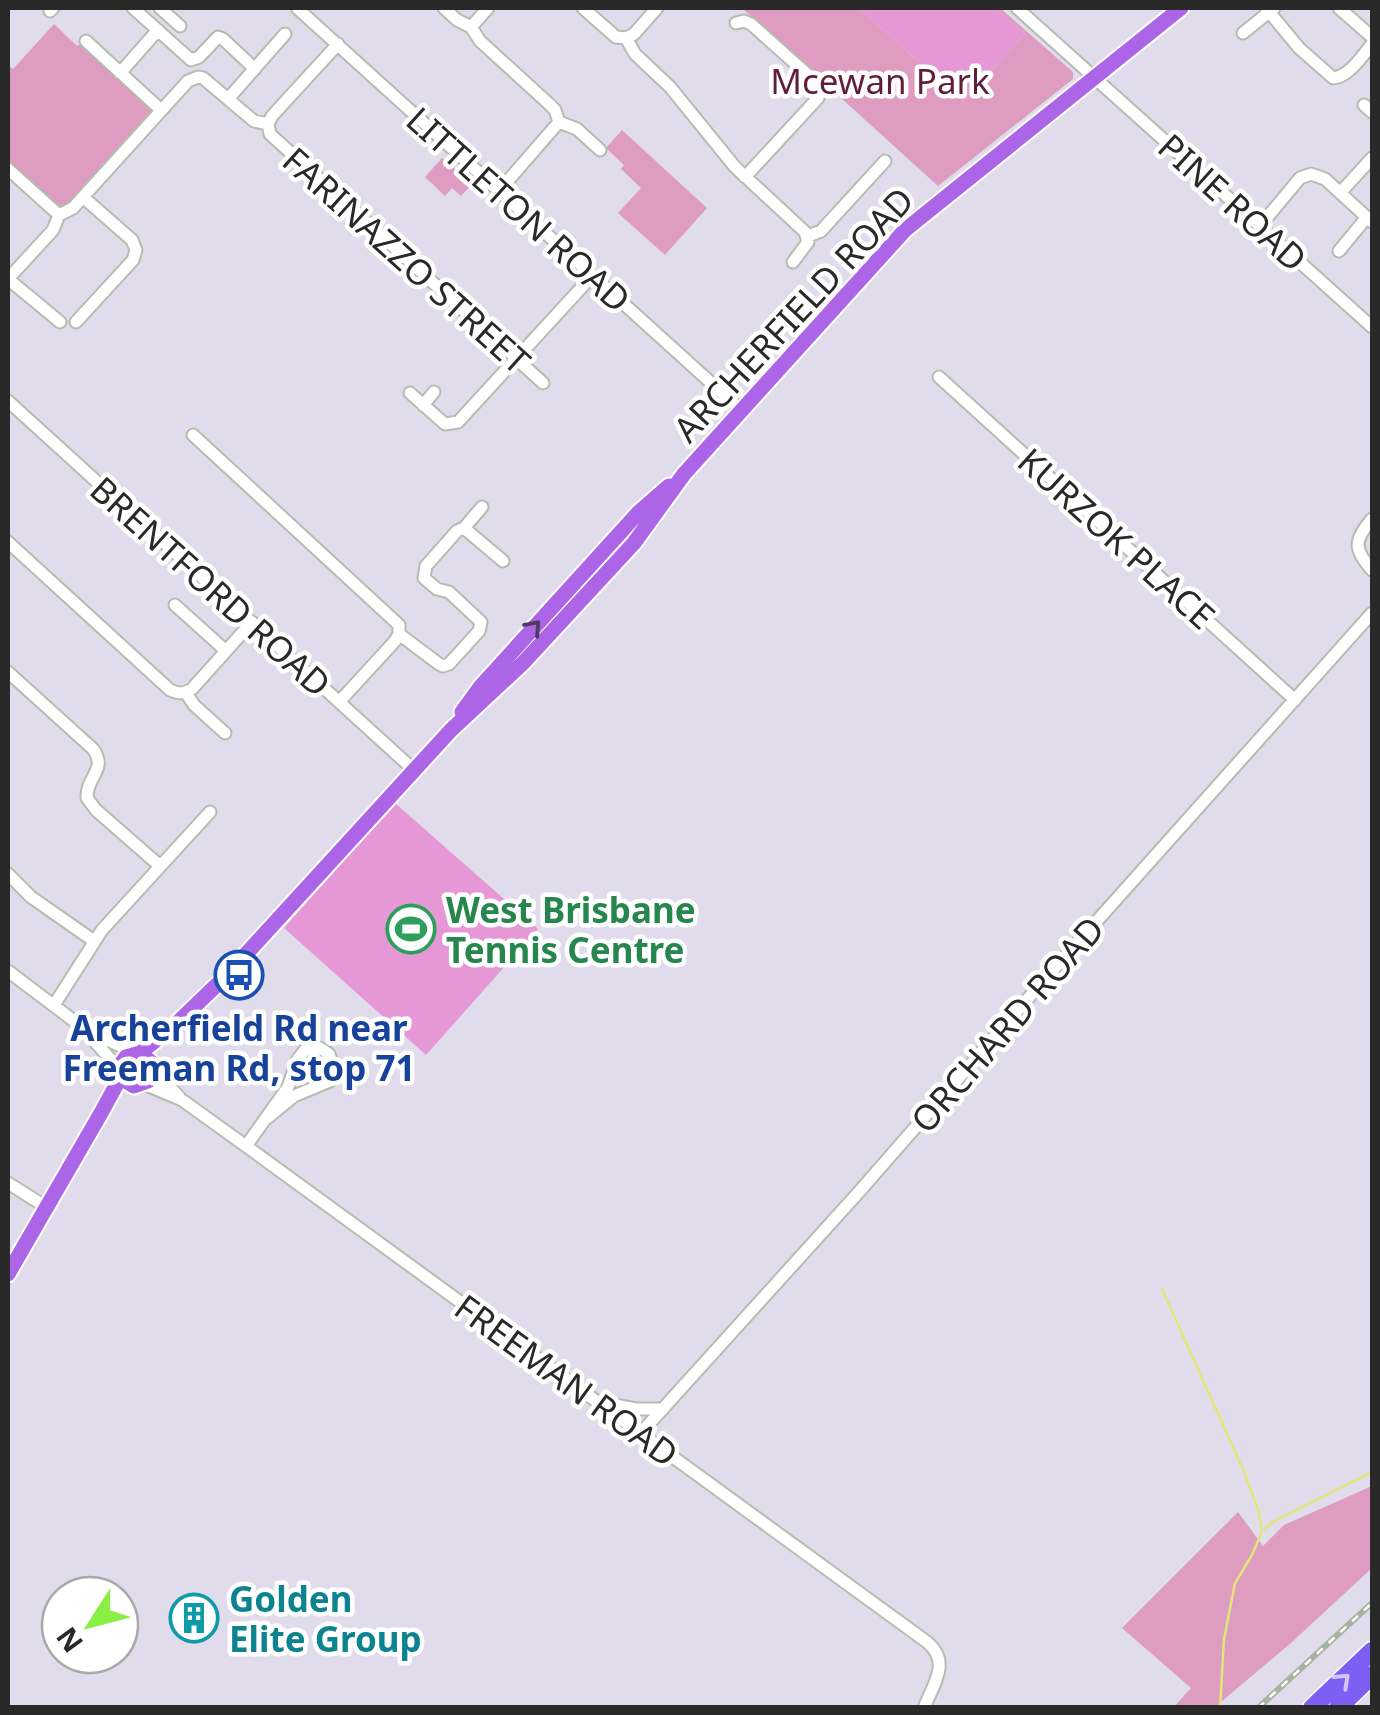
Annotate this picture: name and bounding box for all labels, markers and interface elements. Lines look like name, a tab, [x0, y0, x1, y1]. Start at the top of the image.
park label: Mcewan Park	[770, 57, 990, 104]
street label: LITTLETON ROAD	[397, 96, 641, 322]
street label: PINE ROAD	[1149, 123, 1317, 281]
street label: FARINAZZO STREET	[273, 136, 541, 384]
street label: ARCHERFIELD ROAD	[663, 176, 923, 452]
street label: KURZOK PLACE	[1009, 437, 1225, 639]
street label: BRENTFORD ROAD	[81, 465, 341, 707]
one-way arrow	[522, 620, 540, 639]
place label: West Brisbane Tennis Centre	[446, 886, 696, 973]
sports icon: West Brisbane Tennis Centre	[385, 903, 437, 955]
street label: ORCHARD ROAD	[900, 906, 1114, 1142]
bus stop icon: Archerfield Rd near Freeman Rd, stop 71	[213, 949, 265, 1001]
place label: Archerfield Rd near Freeman Rd, stop 71	[63, 1004, 415, 1091]
street label: FREEMAN ROAD	[446, 1283, 688, 1477]
north arrow	[40, 1575, 140, 1675]
place label: Golden Elite Group	[229, 1575, 422, 1662]
building icon: Golden Elite Group	[168, 1592, 220, 1644]
text: N	[47, 1620, 91, 1661]
one-way arrow	[1331, 1674, 1350, 1692]

